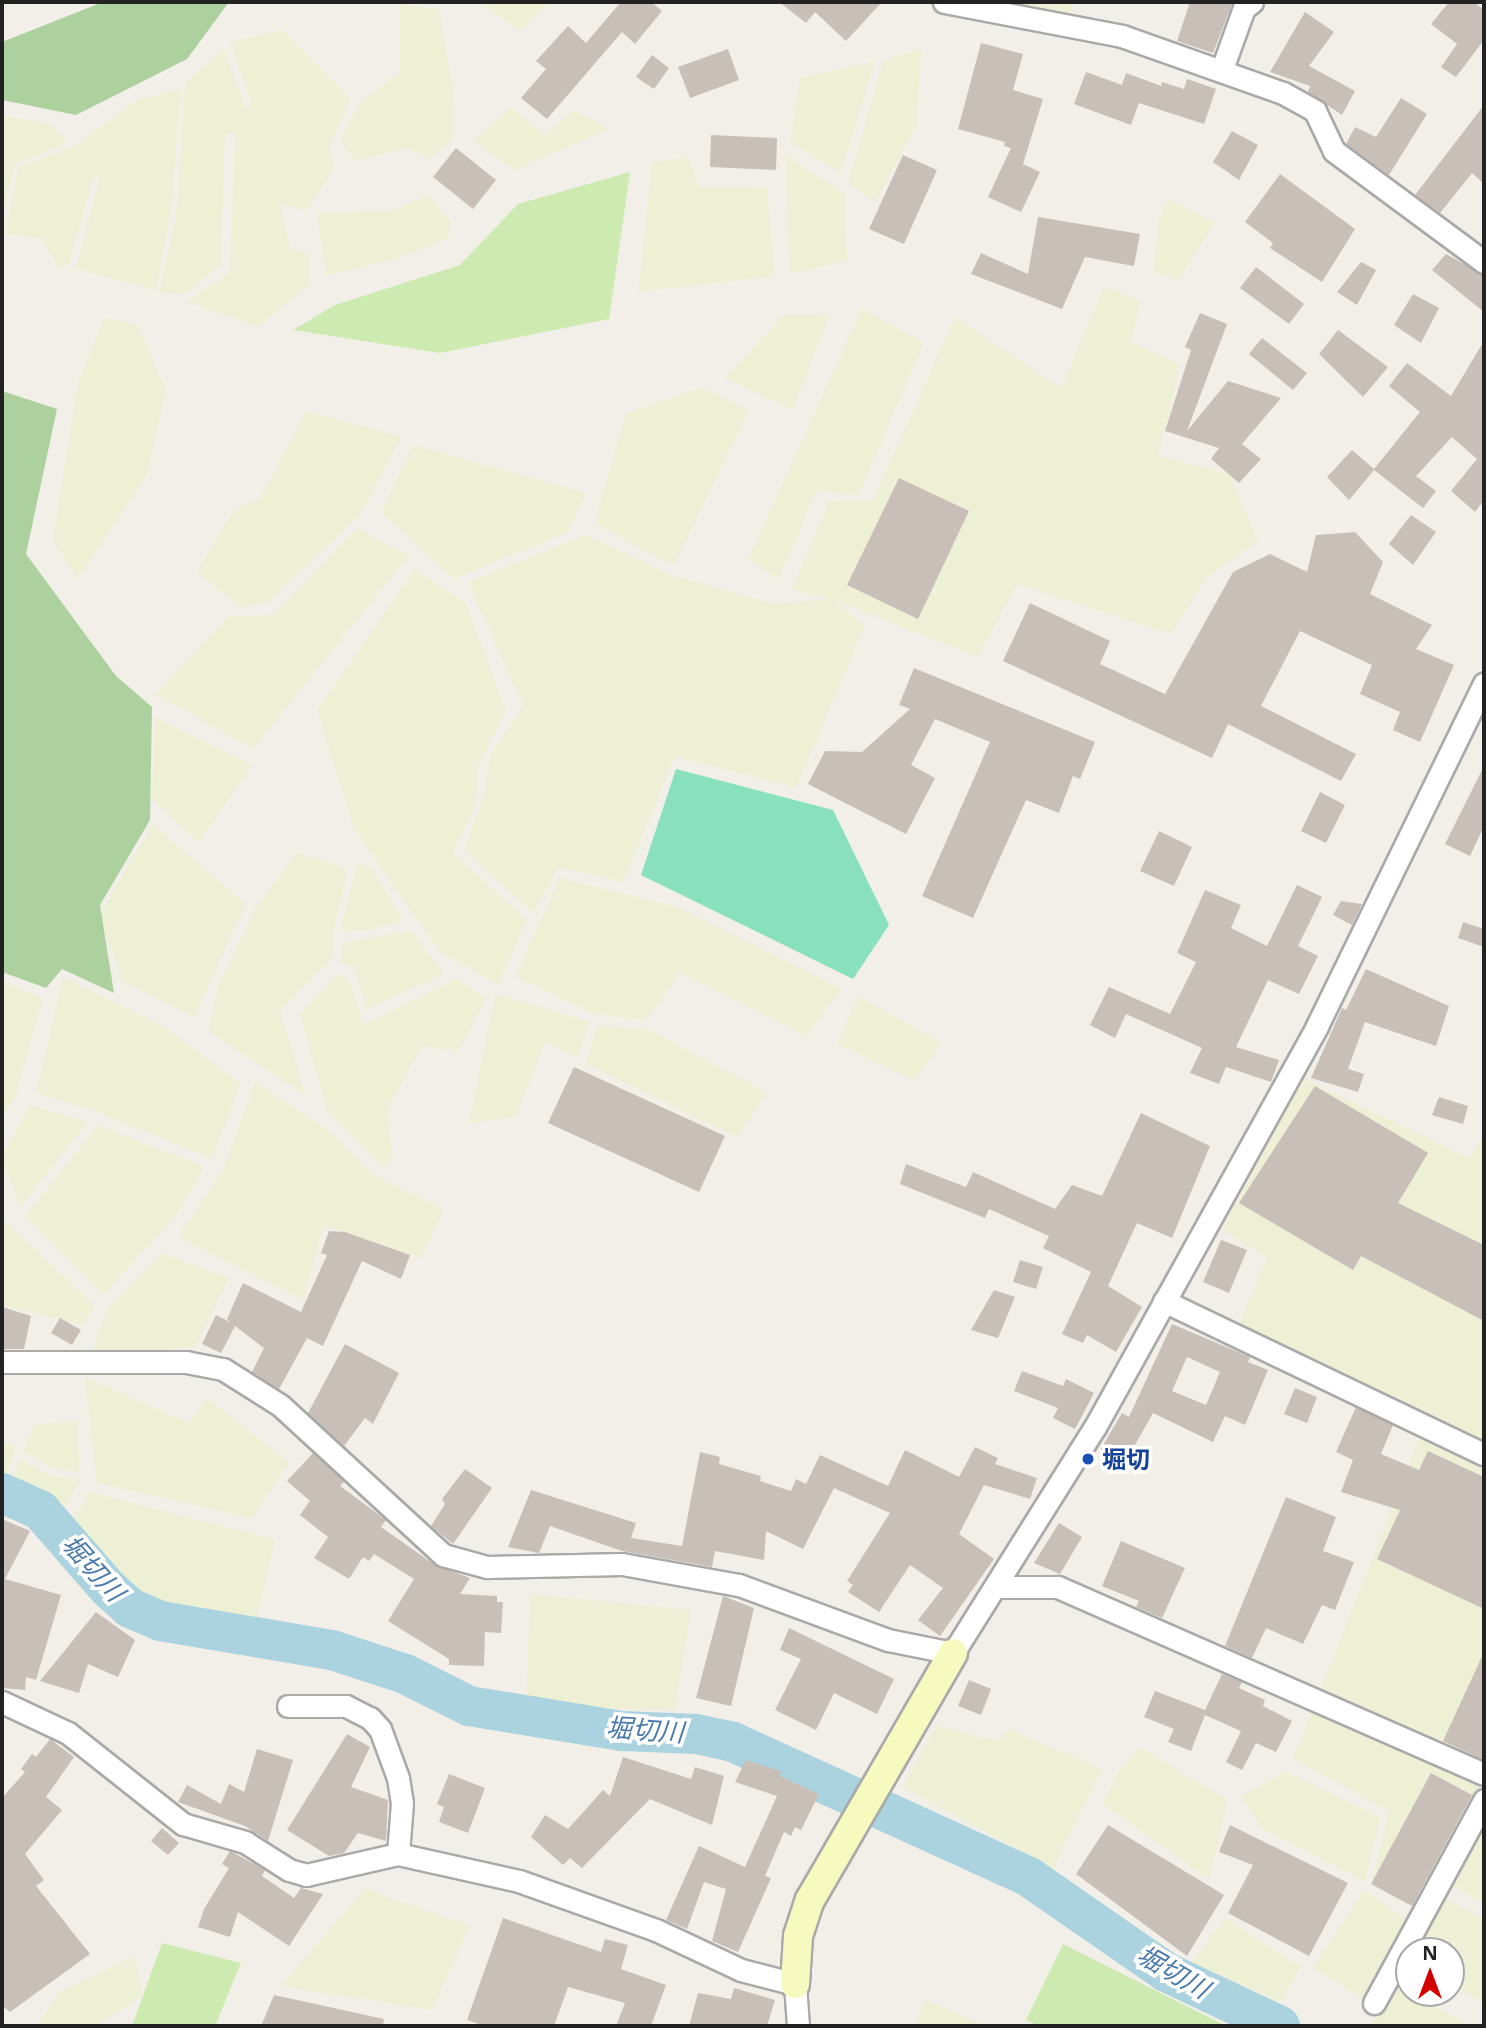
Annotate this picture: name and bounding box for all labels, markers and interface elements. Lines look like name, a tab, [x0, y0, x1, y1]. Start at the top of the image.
place label: 堀切	[1102, 1445, 1150, 1473]
marker: 堀切	[1080, 1451, 1096, 1467]
water label: 堀切川	[55, 1529, 131, 1607]
water label: 堀切川	[605, 1712, 685, 1748]
north arrow	[1395, 1937, 1465, 2007]
water label: 堀切川	[1131, 1939, 1215, 2005]
text: N	[1422, 1940, 1438, 1966]

